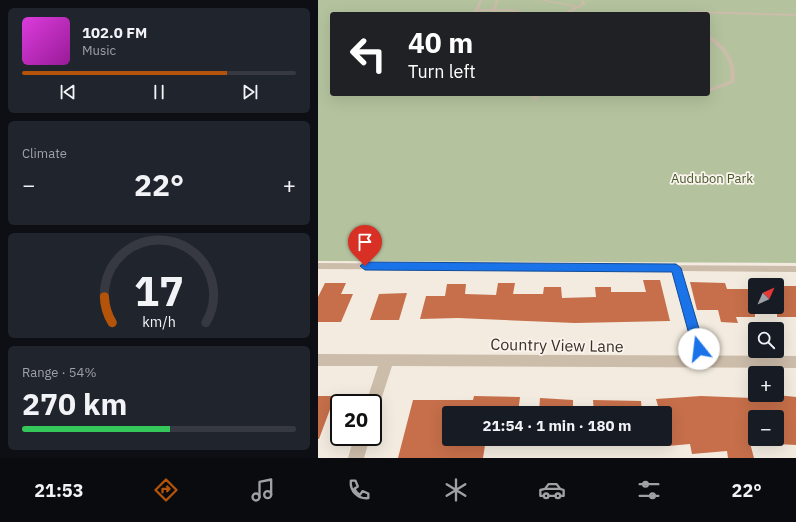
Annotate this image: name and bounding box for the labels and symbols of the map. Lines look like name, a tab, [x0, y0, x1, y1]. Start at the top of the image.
park label: Audubon Park	[671, 170, 753, 187]
pin	[348, 225, 382, 266]
north arrow	[748, 278, 784, 314]
position arrow	[678, 328, 720, 370]
street label: Country View Lane	[490, 334, 624, 356]
speed limit sign: 20	[330, 394, 382, 446]

